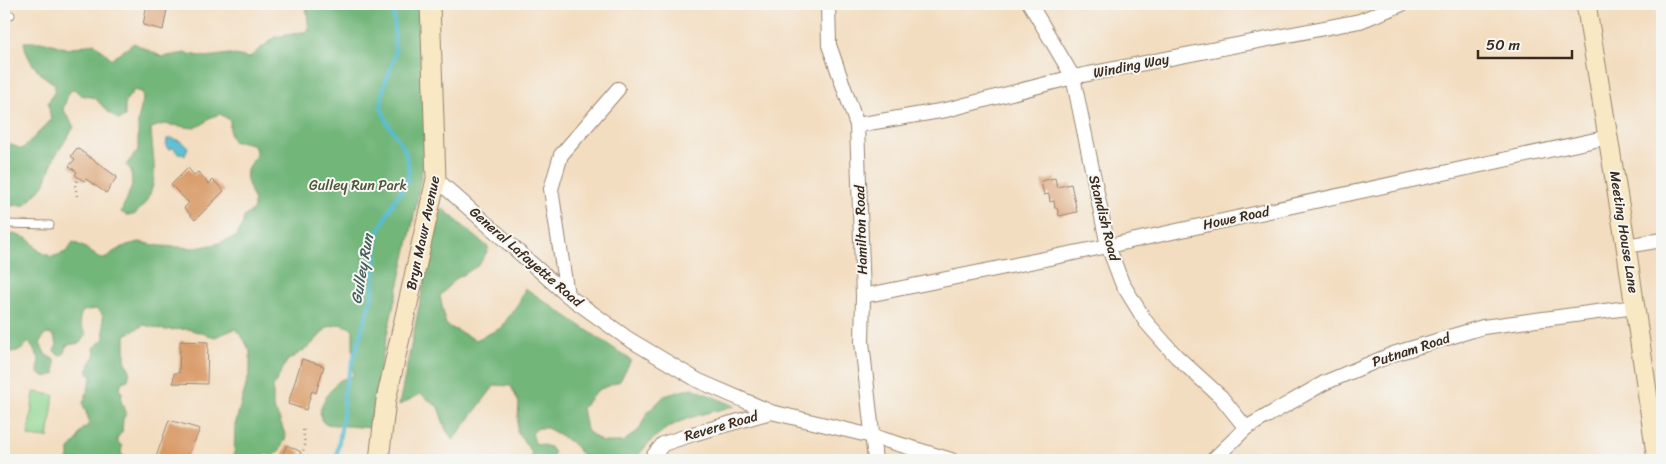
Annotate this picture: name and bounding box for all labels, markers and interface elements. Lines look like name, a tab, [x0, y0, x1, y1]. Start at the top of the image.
scale bar	[1478, 28, 1572, 60]
text: 50 m	[1486, 32, 1521, 58]
street label: Winding Way	[1091, 46, 1172, 86]
street label: Meeting House Lane	[1602, 169, 1646, 295]
street label: Standish Road	[1081, 172, 1127, 265]
park label: Gulley Run Park	[309, 173, 407, 198]
street label: Bryn Mawr Avenue	[399, 174, 447, 292]
street label: Hamilton Road	[847, 183, 875, 275]
street label: Howe Road	[1200, 198, 1273, 237]
street label: General Lafayette Road	[463, 200, 590, 315]
water label: Gulley Run	[343, 230, 381, 306]
street label: Putnam Road	[1369, 325, 1455, 374]
street label: Revere Road	[681, 403, 762, 448]

